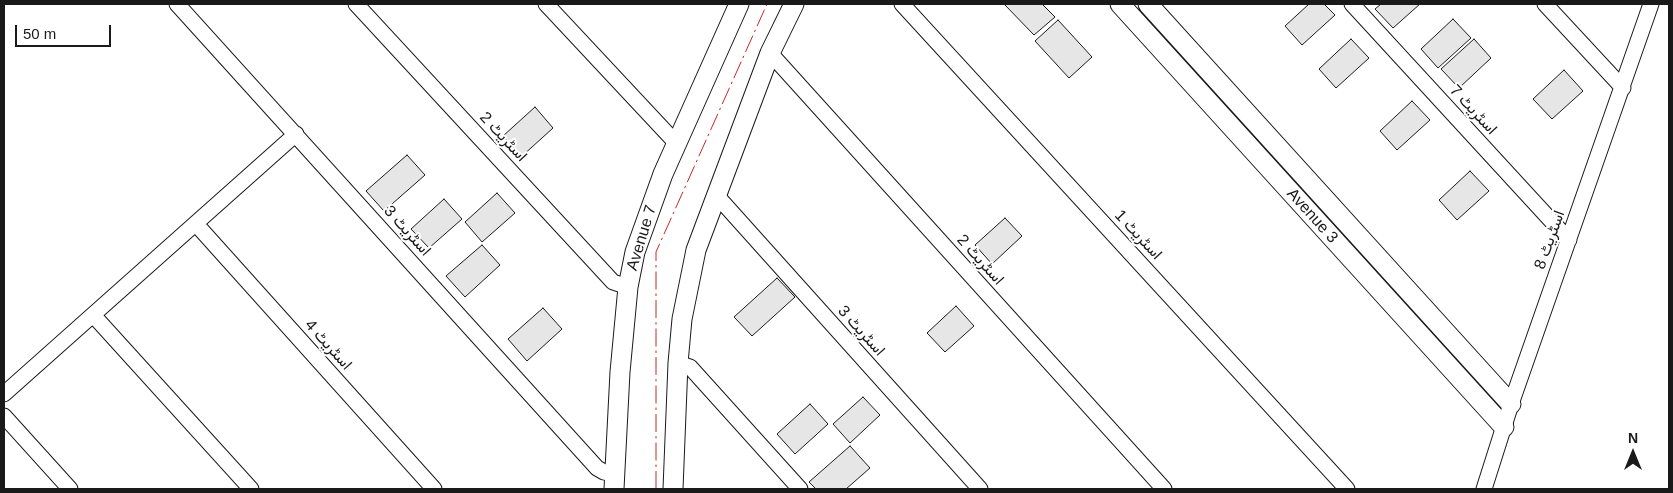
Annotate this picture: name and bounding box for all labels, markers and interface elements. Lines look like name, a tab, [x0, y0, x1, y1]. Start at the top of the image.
scale bar	[18, 15, 114, 47]
text: 50 m	[23, 25, 56, 42]
street label: اسٹریٹ 7	[1445, 81, 1501, 139]
street label: اسٹریٹ 2	[475, 108, 531, 166]
street label: Avenue 3	[1282, 185, 1342, 247]
street label: اسٹریٹ 3	[379, 202, 435, 260]
street label: Avenue 7	[623, 203, 661, 273]
street label: اسٹریٹ 1	[1110, 206, 1166, 264]
street label: اسٹریٹ 8	[1531, 208, 1569, 272]
street label: اسٹریٹ 2	[952, 231, 1008, 289]
street label: اسٹریٹ 3	[833, 302, 889, 360]
street label: اسٹریٹ 4	[300, 316, 356, 374]
north arrow	[1608, 428, 1658, 478]
text: N	[1628, 430, 1638, 446]

